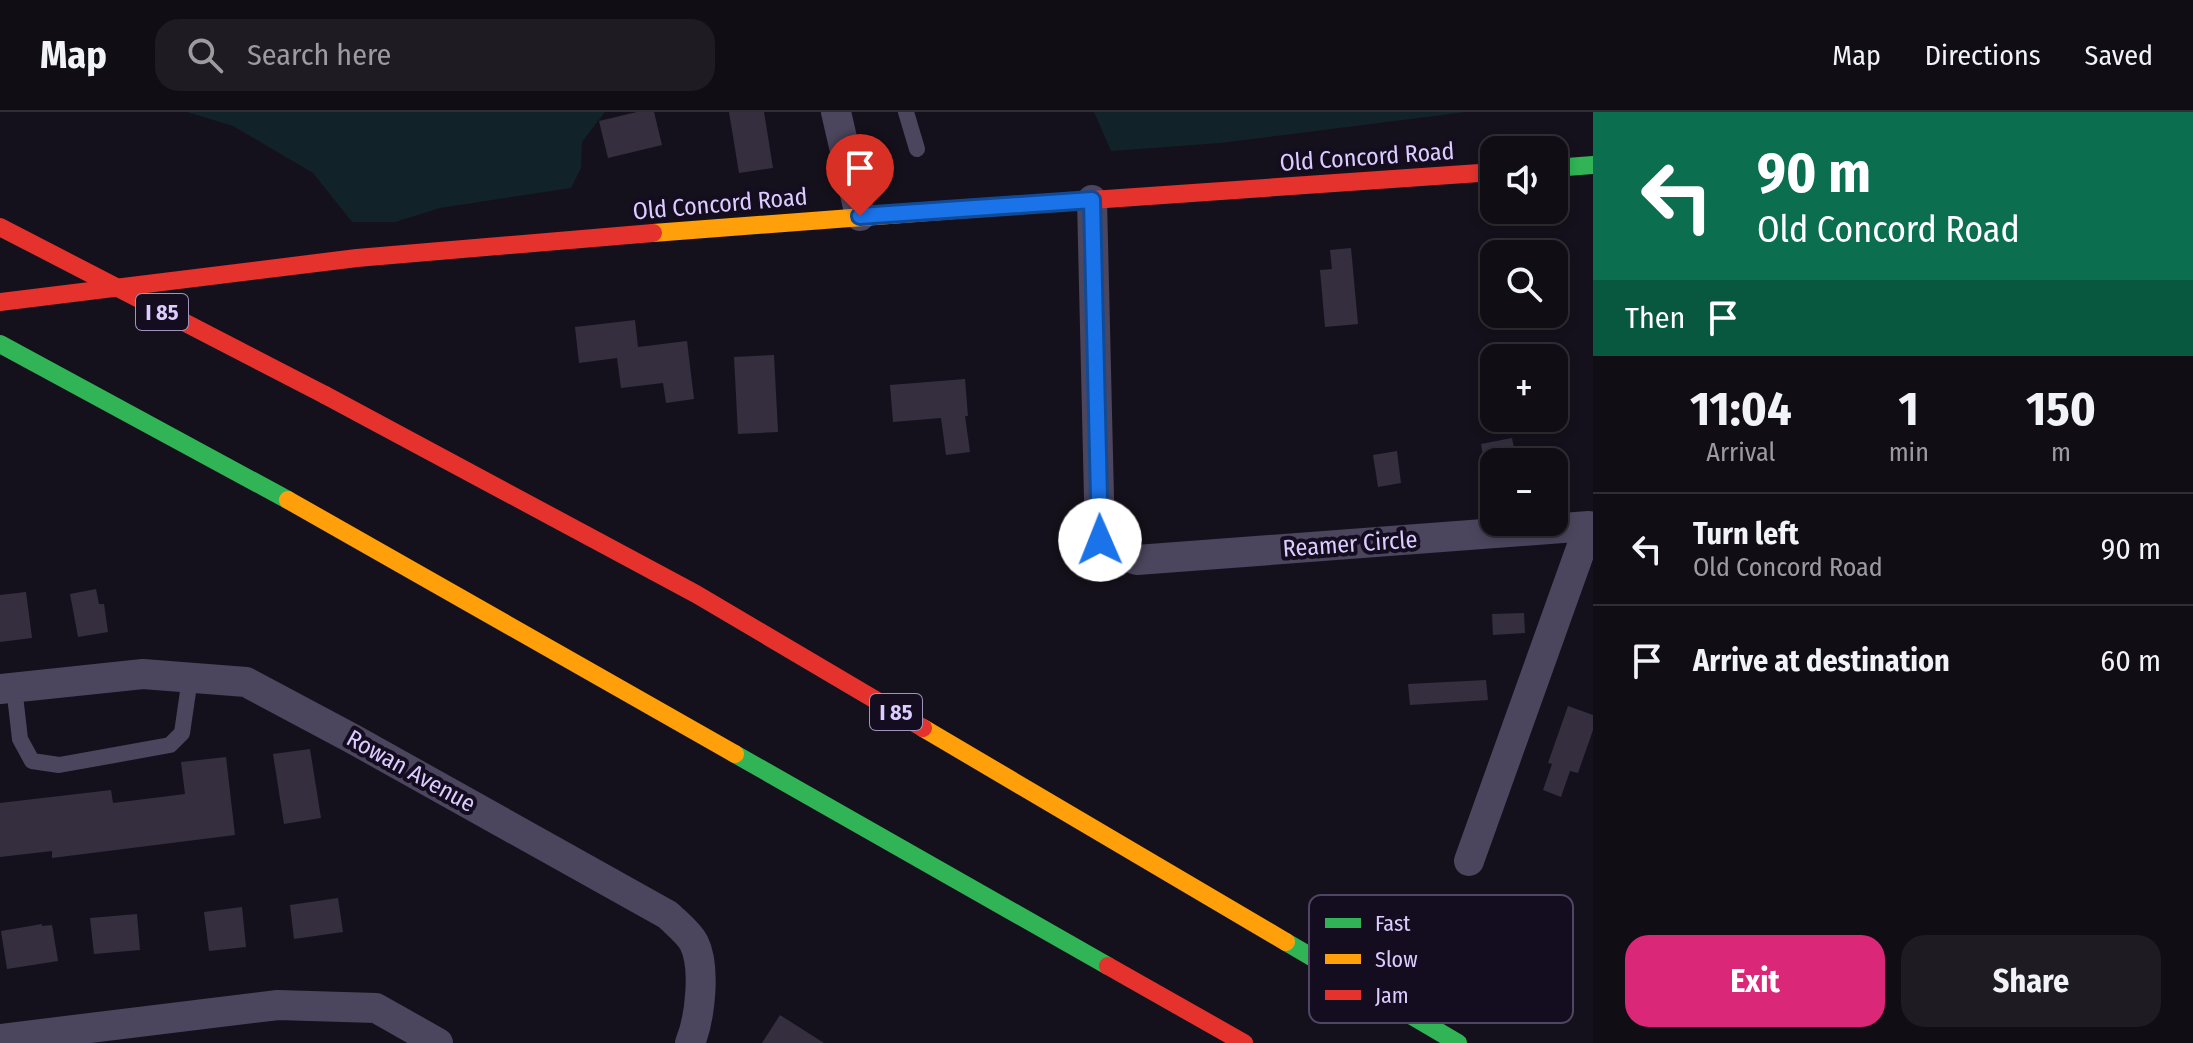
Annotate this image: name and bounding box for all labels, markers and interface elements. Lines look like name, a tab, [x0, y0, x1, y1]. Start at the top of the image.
search box	[155, 19, 715, 91]
text: Map	[40, 32, 107, 78]
icon: search	[183, 33, 227, 77]
text: Search here	[247, 37, 391, 73]
text: Map	[1832, 39, 1881, 72]
text: Directions	[1925, 39, 2041, 72]
text: Saved	[2085, 39, 2153, 72]
pin	[826, 134, 894, 216]
map controls	[1480, 136, 1568, 536]
button: sound	[1480, 136, 1568, 224]
street label: Old Concord Road	[1279, 137, 1455, 177]
text: 90 m	[1757, 140, 1871, 207]
icon: left	[1625, 144, 1729, 248]
icon: arrive	[838, 146, 882, 190]
street label: Old Concord Road	[632, 182, 808, 226]
text: Old Concord Road	[1757, 208, 2020, 252]
button: search	[1480, 240, 1568, 328]
road number: I 85	[136, 294, 188, 330]
icon: arrive	[1701, 296, 1745, 340]
text: Then	[1625, 300, 1685, 336]
button: +	[1480, 344, 1568, 432]
text: 11:04	[1690, 380, 1792, 438]
text: 1	[1899, 380, 1919, 438]
text: 150	[2026, 380, 2096, 438]
text: Arrival	[1706, 437, 1775, 468]
text: min	[1889, 437, 1929, 468]
text: m	[2051, 437, 2071, 468]
button: −	[1480, 448, 1568, 536]
position arrow	[1058, 498, 1142, 582]
text: Turn left	[1693, 516, 1799, 552]
street label: Reamer Circle	[1282, 525, 1418, 563]
icon: left	[1625, 527, 1669, 571]
text: 90 m	[2101, 531, 2161, 567]
text: Old Concord Road	[1693, 552, 1883, 583]
icon: arrive	[1625, 639, 1669, 683]
text: Arrive at destination	[1693, 643, 1950, 679]
text: 60 m	[2100, 643, 2161, 679]
road number: I 85	[870, 694, 922, 730]
street label: Rowan Avenue	[342, 724, 480, 818]
legend	[1309, 895, 1573, 1023]
text: Fast	[1375, 910, 1411, 937]
button: Exit	[1625, 935, 1885, 1027]
button: Share	[1901, 935, 2161, 1027]
text: Slow	[1375, 946, 1418, 973]
text: Jam	[1375, 982, 1409, 1009]

